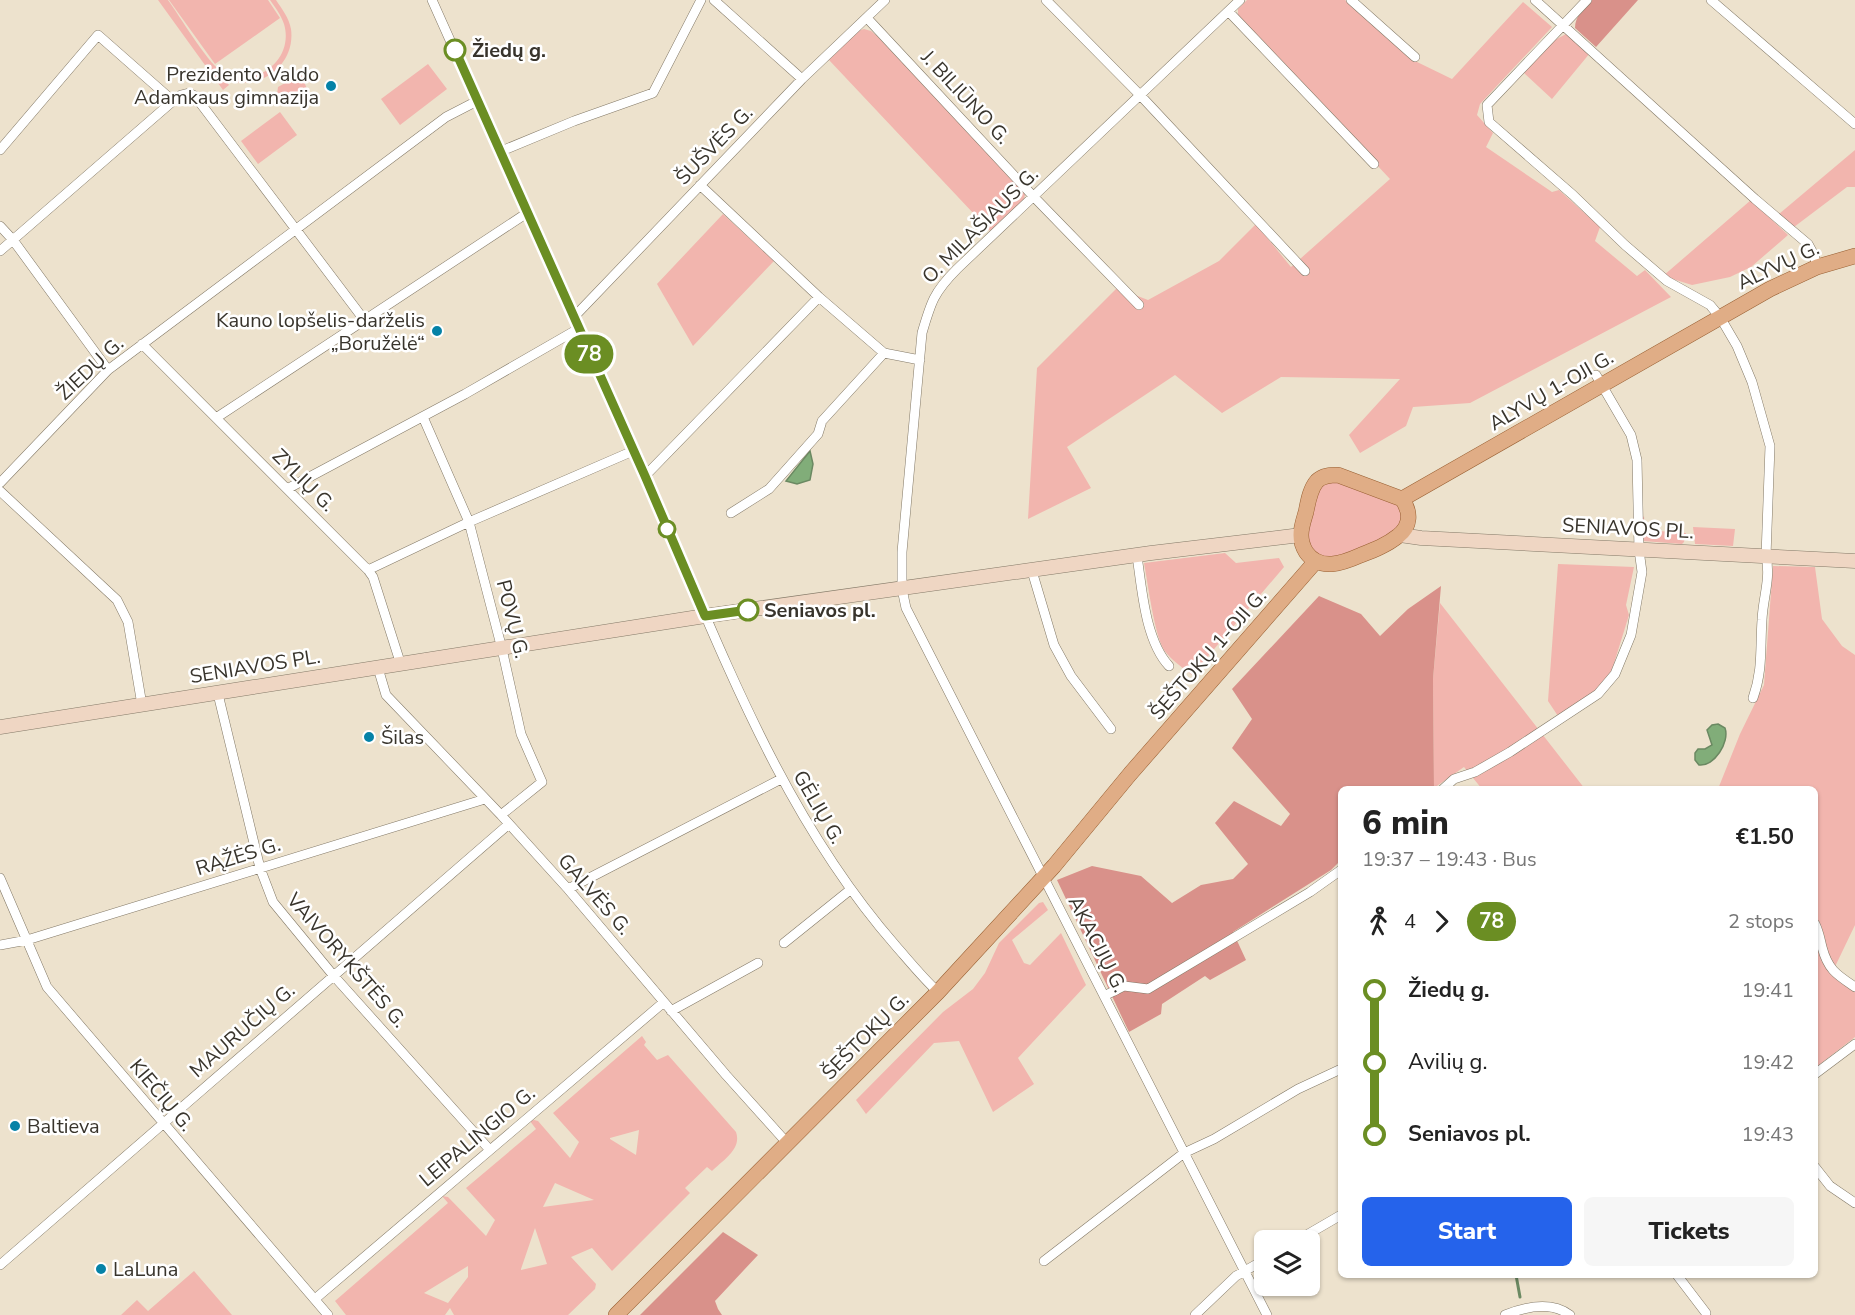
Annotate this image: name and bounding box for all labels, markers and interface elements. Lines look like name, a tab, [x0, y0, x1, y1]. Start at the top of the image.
place label: Žiedų g.	[472, 37, 546, 64]
marker: Žiedų g.	[444, 39, 466, 61]
street label: J. BILIŪNO G.	[914, 44, 1016, 150]
place label: Prezidento Valdo Adamkaus gimnazija	[134, 61, 319, 111]
marker: Prezidento Valdo Adamkaus gimnazija	[324, 79, 338, 93]
street label: ŠUŠVĖS G.	[670, 100, 759, 191]
street label: O. MILAŠIAUS G.	[916, 161, 1044, 289]
street label: ALYVŲ G.	[1733, 235, 1824, 296]
place label: Kauno lopšelis-darželis „Boružėlė“	[216, 307, 425, 357]
marker: Kauno lopšelis-darželis „Boružėlė“	[430, 324, 444, 338]
street label: ŽIEDŲ G.	[51, 330, 130, 406]
line badge: 78	[562, 334, 616, 374]
text: 78	[576, 340, 602, 368]
street label: ALYVŲ 1-OJI G.	[1484, 344, 1618, 437]
street label: ZYLIŲ G.	[266, 443, 341, 518]
street label: SENIAVOS PL.	[1561, 512, 1695, 545]
unlabelled marker	[658, 520, 676, 538]
street label: POVŲ G.	[490, 577, 535, 661]
street label: ŠEŠTOKŲ 1-OJI G.	[1144, 583, 1273, 726]
place label: Seniavos pl.	[764, 597, 876, 624]
marker: Seniavos pl.	[737, 599, 759, 621]
street label: SENIAVOS PL.	[188, 643, 322, 690]
place label: Šilas	[381, 724, 424, 751]
marker: Šilas	[362, 730, 376, 744]
street label: GĖLIŲ G.	[787, 765, 850, 849]
text: 6 min	[1362, 801, 1449, 846]
text: €1.50	[1736, 822, 1794, 852]
street label: RĄŽĖS G.	[192, 831, 284, 882]
text: 19:37 – 19:43 · Bus	[1362, 846, 1537, 873]
street label: GALVĖS G.	[552, 848, 638, 941]
street label: VAIVORYKŠTĖS G.	[280, 886, 413, 1034]
street label: AKACIJŲ G.	[1062, 891, 1133, 997]
icon: walk	[1362, 905, 1395, 938]
icon: forward	[1425, 905, 1458, 938]
text: 78	[1479, 907, 1504, 935]
text: 4	[1404, 908, 1416, 935]
text: 2 stops	[1728, 908, 1794, 935]
text: Žiedų g.	[1408, 975, 1489, 1005]
street label: MAURUČIŲ G.	[184, 977, 301, 1084]
text: 19:41	[1741, 977, 1794, 1004]
street label: ŠEŠTOKŲ G.	[816, 987, 915, 1086]
text: Avilių g.	[1408, 1047, 1487, 1077]
text: 19:42	[1741, 1049, 1794, 1076]
street label: KIEČIŲ G.	[123, 1053, 200, 1137]
street label: LEIPALINGIO G.	[414, 1080, 541, 1193]
place label: Baltieva	[27, 1113, 100, 1140]
marker: Baltieva	[8, 1119, 22, 1133]
text: Seniavos pl.	[1408, 1119, 1531, 1149]
text: 19:43	[1741, 1121, 1794, 1148]
button: Start	[1362, 1197, 1572, 1266]
button: Tickets	[1584, 1197, 1794, 1266]
map controls	[1254, 1230, 1320, 1296]
button: layers	[1254, 1230, 1320, 1296]
place label: LaLuna	[113, 1256, 178, 1283]
marker: LaLuna	[94, 1262, 108, 1276]

